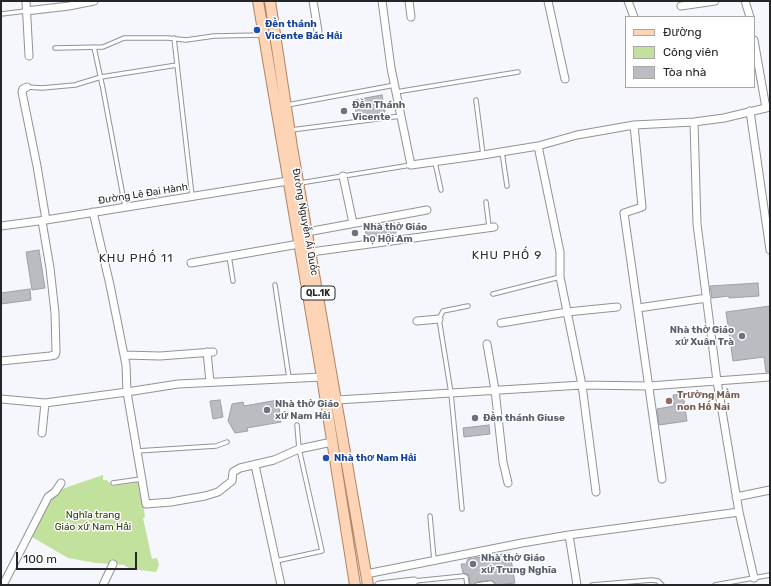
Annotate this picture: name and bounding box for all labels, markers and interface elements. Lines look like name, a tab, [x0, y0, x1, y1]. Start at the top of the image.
legend	[625, 16, 755, 88]
place label: Đền thánh Vicente Bác Hải	[265, 18, 342, 42]
marker: Đền thánh Vicente Bác Hải	[252, 25, 262, 35]
text: Đường	[663, 25, 702, 39]
text: Công viên	[663, 45, 718, 59]
text: Tòa nhà	[663, 65, 706, 79]
place label: Đền Thánh Vicente	[352, 99, 405, 122]
marker: Đền Thánh Vicente	[339, 106, 349, 116]
street label: Đường Nguyễn Ái Quốc	[290, 167, 320, 277]
street label: Đường Lê Đại Hành	[97, 181, 189, 207]
place label: Nhà thờ Giáo họ Hội Am	[363, 221, 427, 244]
marker: Nhà thờ Giáo họ Hội Am	[350, 228, 360, 238]
district label: KHU PHỐ 9	[472, 249, 542, 263]
district label: KHU PHỐ 11	[99, 252, 173, 266]
road number: QL.1K	[301, 286, 335, 300]
place label: Nhà thờ Giáo xứ Xuân Trà	[670, 324, 734, 348]
marker: Nhà thờ Giáo xứ Xuân Trà	[737, 331, 747, 341]
place label: Trường Mầm non Hố Nai	[677, 389, 740, 412]
marker: Trường Mầm non Hố Nai	[664, 396, 674, 406]
place label: Nhà thờ Giáo xứ Nam Hải	[275, 398, 339, 422]
marker: Nhà thờ Giáo xứ Nam Hải	[262, 405, 272, 415]
place label: Đền thánh Giuse	[483, 412, 565, 424]
marker: Đền thánh Giuse	[470, 413, 480, 423]
place label: Nhà thơ Nam Hải	[334, 452, 416, 464]
marker: Nhà thơ Nam Hải	[321, 453, 331, 463]
park label: Nghĩa trang Giáo xứ Nam Hải	[55, 509, 131, 532]
scale bar	[18, 544, 139, 570]
text: 100 m	[23, 552, 57, 566]
place label: Nhà thờ Giáo xứ Trung Nghĩa	[481, 552, 557, 576]
marker: Nhà thờ Giáo xứ Trung Nghĩa	[468, 559, 478, 569]

